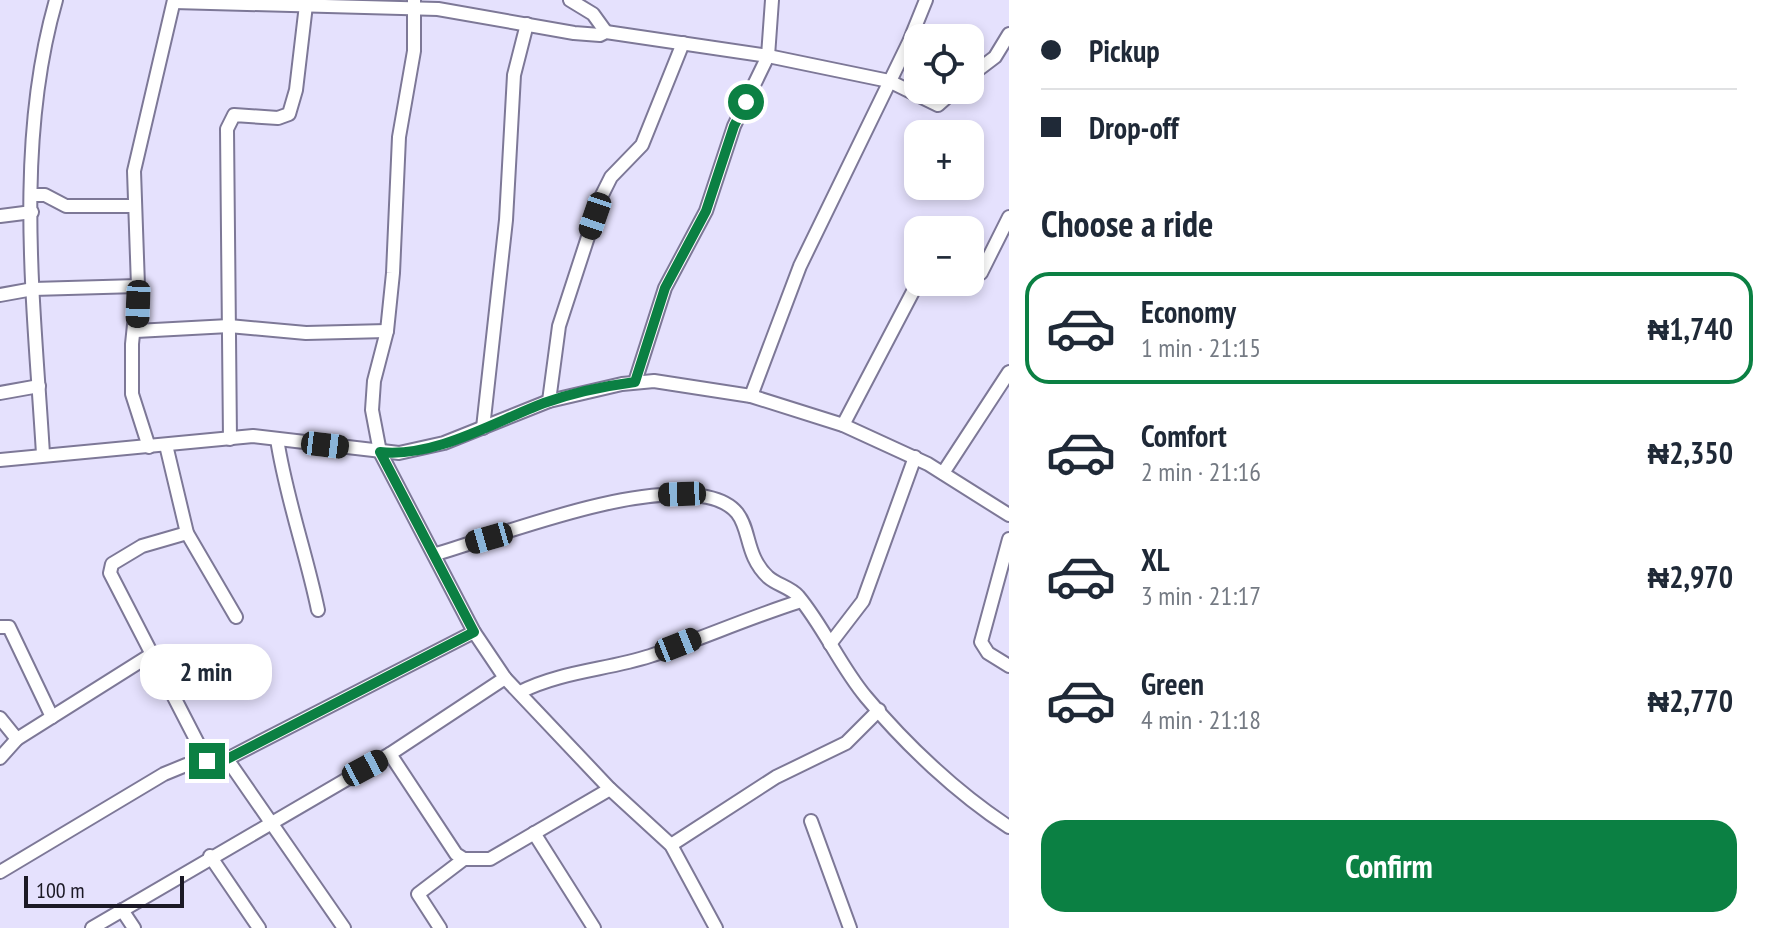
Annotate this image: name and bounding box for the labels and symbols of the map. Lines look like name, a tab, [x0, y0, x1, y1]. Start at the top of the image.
route start	[728, 84, 764, 120]
car	[576, 189, 614, 243]
car	[125, 280, 151, 328]
car	[300, 430, 350, 460]
car	[658, 481, 706, 507]
car	[463, 520, 515, 556]
car	[651, 625, 705, 665]
callout: 2 min	[141, 645, 273, 701]
route end	[189, 743, 225, 779]
car	[338, 746, 392, 790]
scale bar	[24, 872, 184, 908]

